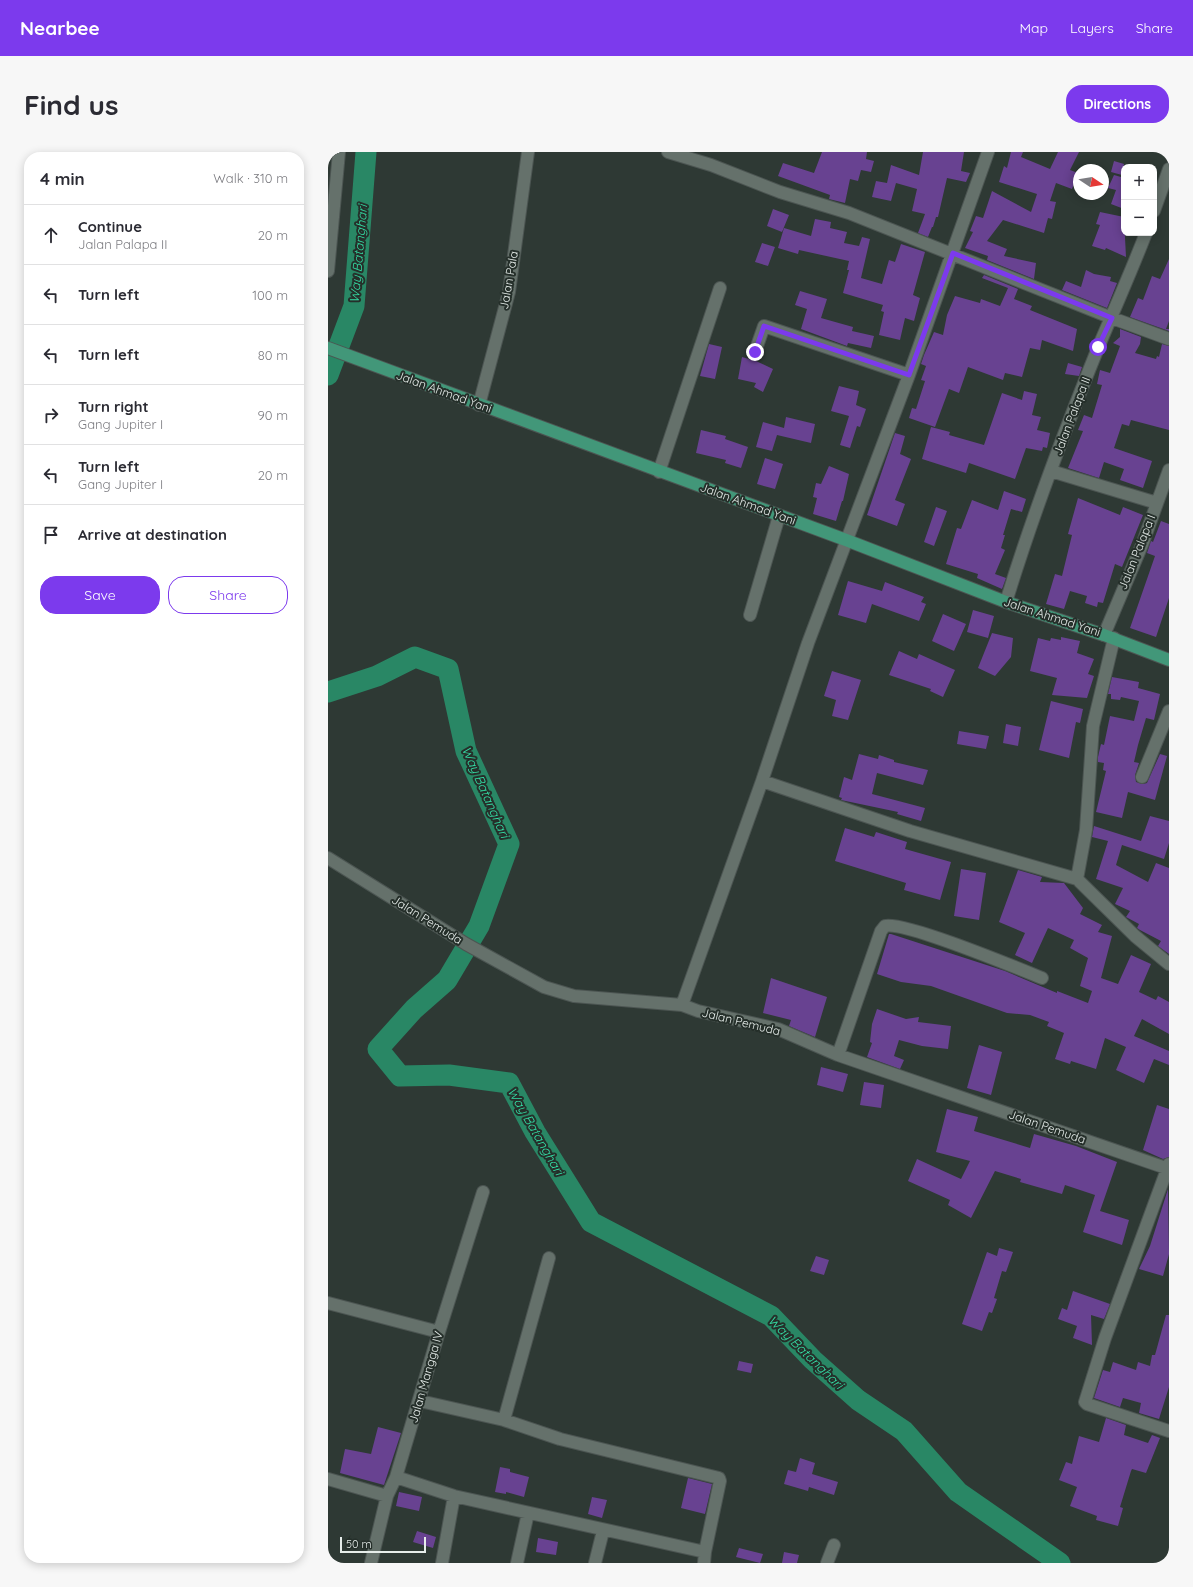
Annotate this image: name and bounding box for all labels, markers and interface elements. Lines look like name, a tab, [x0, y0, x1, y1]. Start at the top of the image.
text: Nearbee	[20, 16, 100, 40]
text: Map	[1019, 19, 1048, 37]
text: Layers	[1070, 19, 1114, 37]
text: Share	[1136, 19, 1173, 37]
button: Directions	[1066, 85, 1169, 123]
text: Find us	[24, 87, 118, 122]
north arrow	[1073, 164, 1109, 200]
map controls	[1121, 164, 1157, 236]
button: +	[1121, 164, 1157, 200]
text: 4 min	[40, 168, 85, 189]
text: Walk · 310 m	[213, 170, 288, 186]
button: −	[1121, 200, 1157, 236]
water label: Way Batanghari	[346, 202, 370, 304]
text: Continue	[78, 217, 142, 236]
icon: ahead	[40, 224, 62, 246]
text: 20 m	[258, 227, 288, 243]
text: Jalan Palapa II	[78, 236, 167, 252]
street label: Jalan Pala	[496, 250, 521, 310]
icon: left	[40, 284, 62, 306]
text: Turn left	[78, 285, 140, 304]
text: 100 m	[252, 287, 288, 303]
route start	[1089, 338, 1107, 356]
route end	[746, 343, 764, 361]
icon: left	[40, 344, 62, 366]
text: Turn left	[78, 345, 140, 364]
text: 80 m	[258, 347, 288, 363]
street label: Jalan Ahmad Yani	[394, 367, 494, 416]
street label: Jalan Palapa II	[1050, 375, 1093, 457]
text: Turn right	[78, 397, 149, 416]
icon: right	[40, 404, 62, 426]
text: 90 m	[258, 407, 288, 423]
text: Gang Jupiter I	[78, 416, 163, 432]
text: Turn left	[78, 457, 140, 476]
icon: left	[40, 464, 62, 486]
text: 20 m	[258, 467, 288, 483]
text: Gang Jupiter I	[78, 476, 163, 492]
street label: Jalan Ahmad Yani	[698, 479, 798, 528]
street label: Jalan Palapa I	[1115, 512, 1158, 592]
icon: arrive	[40, 524, 62, 546]
text: Arrive at destination	[78, 525, 227, 544]
button: Save	[40, 576, 160, 614]
button: Share	[168, 576, 288, 614]
street label: Jalan Ahmad Yani	[1002, 594, 1102, 639]
water label: Way Batanghari	[459, 744, 514, 842]
street label: Jalan Pemuda	[389, 892, 465, 947]
street label: Jalan Pemuda	[700, 1004, 782, 1039]
water label: Way Batanghari	[504, 1084, 569, 1180]
street label: Jalan Pemuda	[1007, 1106, 1088, 1147]
water label: Way Batanghari	[765, 1312, 849, 1394]
street label: Jalan Mangga IV	[405, 1329, 446, 1425]
scale bar	[340, 1535, 426, 1554]
text: 50 m	[346, 1537, 372, 1551]

